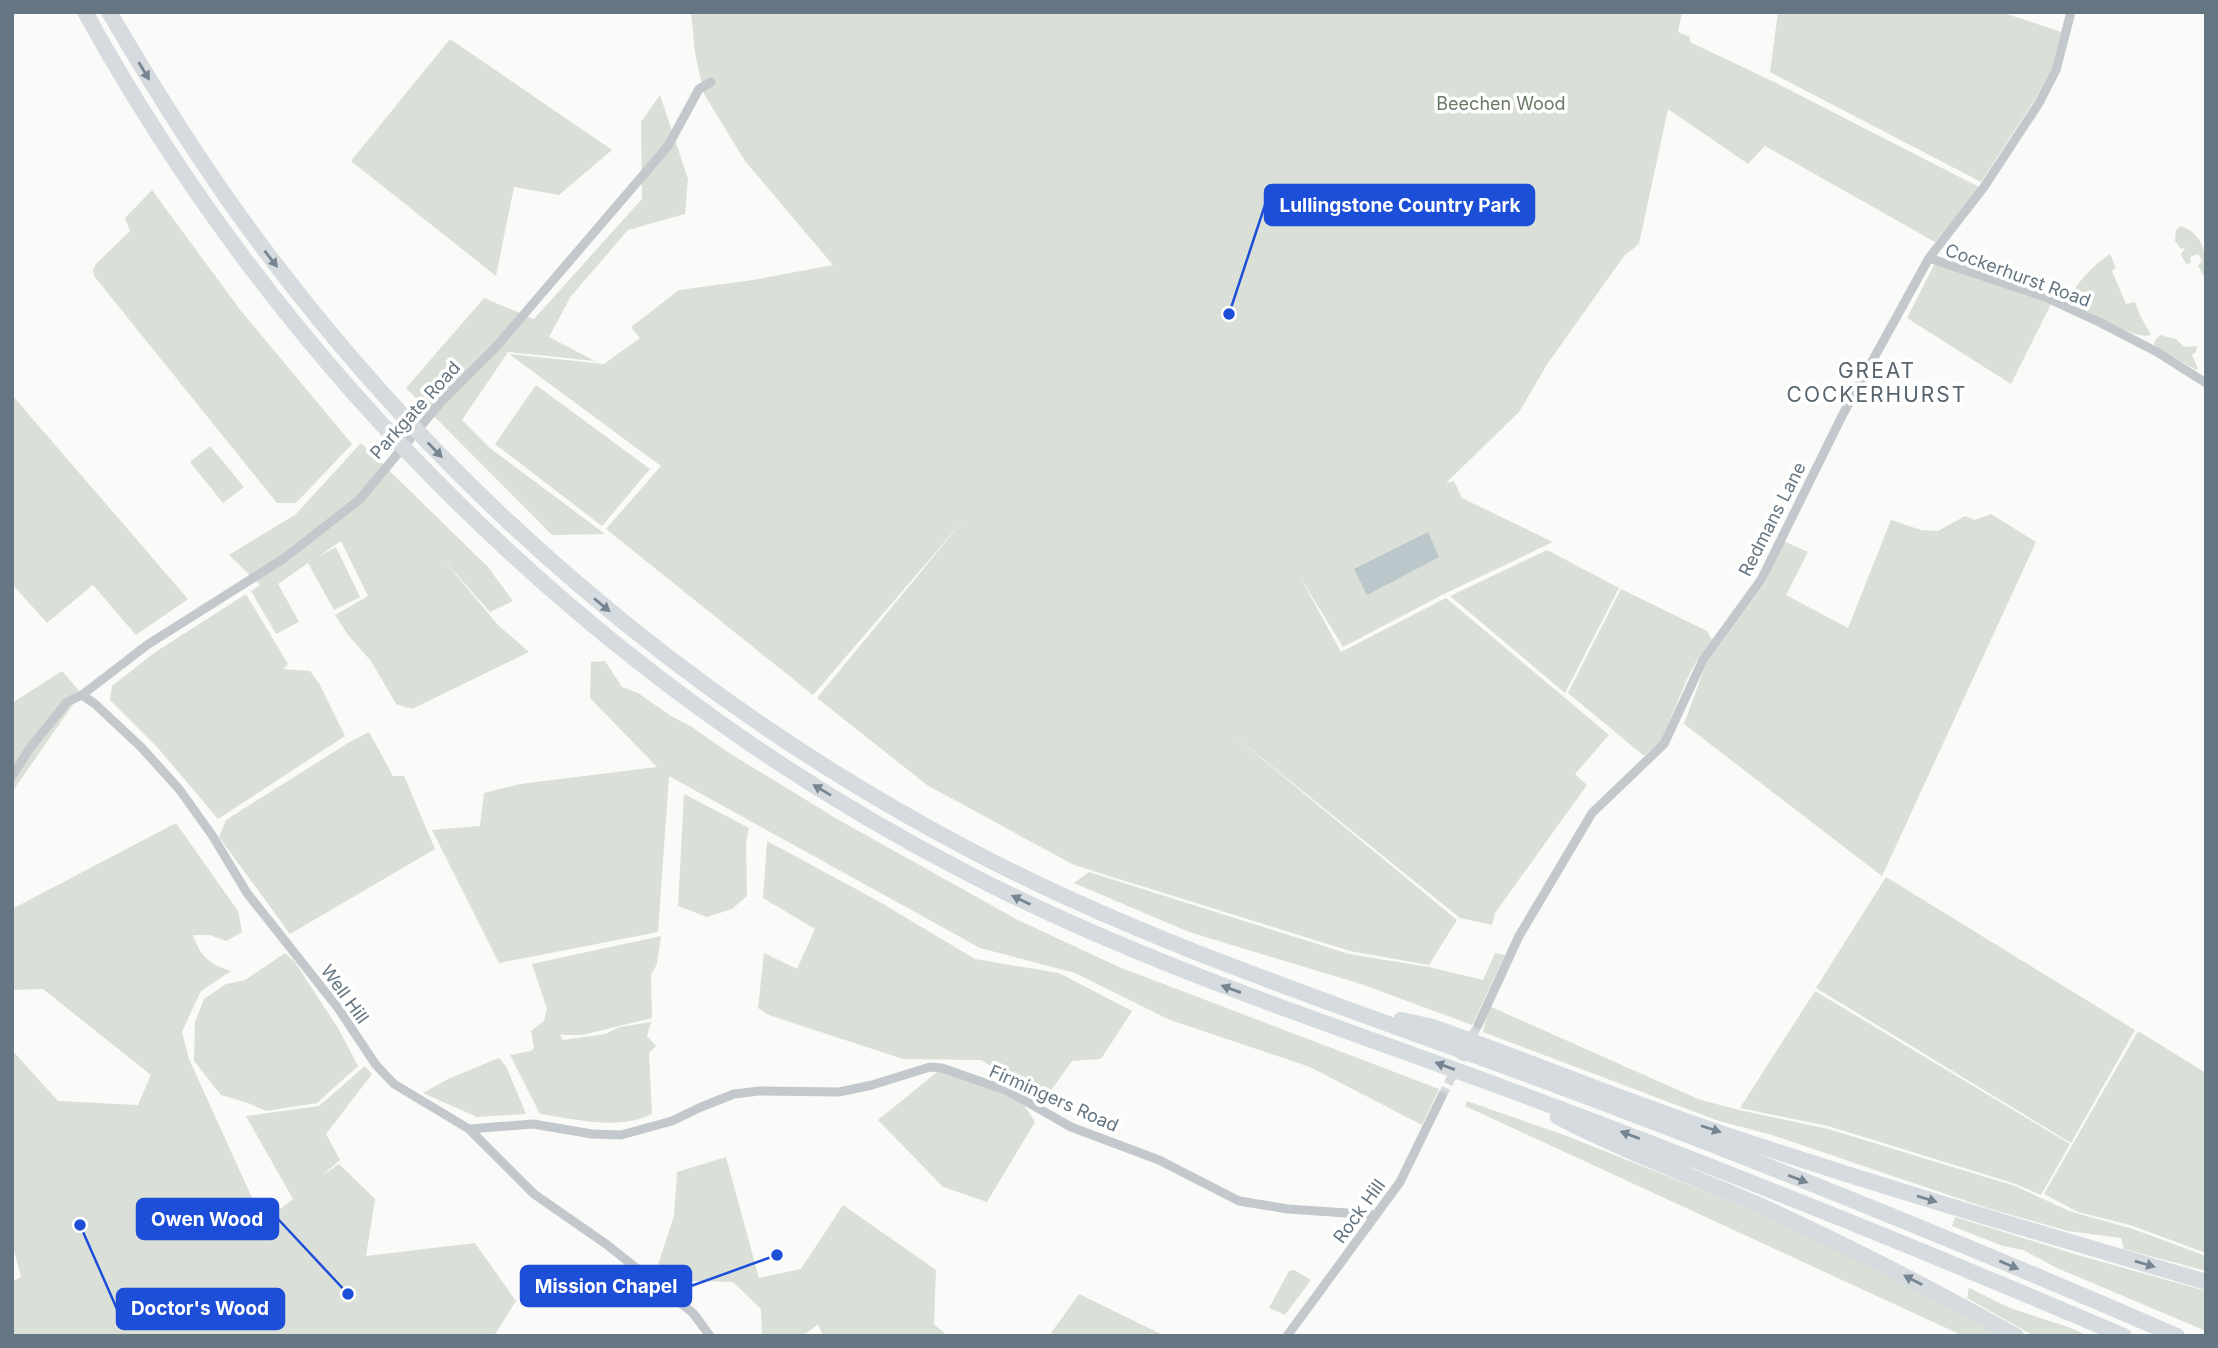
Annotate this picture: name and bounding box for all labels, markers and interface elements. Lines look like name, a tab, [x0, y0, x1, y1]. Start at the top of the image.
one-way arrow	[137, 61, 150, 80]
park label: Beechen Wood	[1436, 93, 1566, 114]
callout: Lullingstone Country Park	[1265, 185, 1534, 225]
text: Lullingstone Country Park	[1279, 194, 1521, 217]
street label: Cockerhurst Road	[1942, 239, 2094, 311]
one-way arrow	[264, 250, 278, 268]
street label: Parkgate Road	[366, 357, 464, 463]
district label: GREAT COCKERHURST	[1787, 358, 1967, 407]
one-way arrow	[427, 441, 443, 458]
street label: Redmans Lane	[1734, 458, 1810, 580]
one-way arrow	[594, 597, 611, 612]
one-way arrow	[813, 784, 832, 797]
one-way arrow	[1011, 895, 1031, 906]
street label: Well Hill	[317, 960, 373, 1028]
one-way arrow	[1220, 983, 1241, 994]
street label: Firmingers Road	[986, 1060, 1122, 1136]
one-way arrow	[1434, 1060, 1455, 1071]
one-way arrow	[1700, 1124, 1721, 1135]
one-way arrow	[1619, 1130, 1640, 1141]
one-way arrow	[1788, 1173, 1809, 1184]
street label: Rock Hill	[1329, 1175, 1389, 1247]
one-way arrow	[1917, 1194, 1938, 1204]
callout: Owen Wood	[137, 1199, 278, 1239]
text: Owen Wood	[151, 1208, 263, 1231]
one-way arrow	[1999, 1259, 2020, 1270]
one-way arrow	[2135, 1259, 2156, 1269]
callout: Mission Chapel	[521, 1266, 691, 1306]
one-way arrow	[1903, 1274, 1923, 1286]
text: Mission Chapel	[535, 1275, 677, 1298]
callout: Doctor's Wood	[117, 1289, 284, 1329]
text: Doctor's Wood	[131, 1297, 269, 1320]

